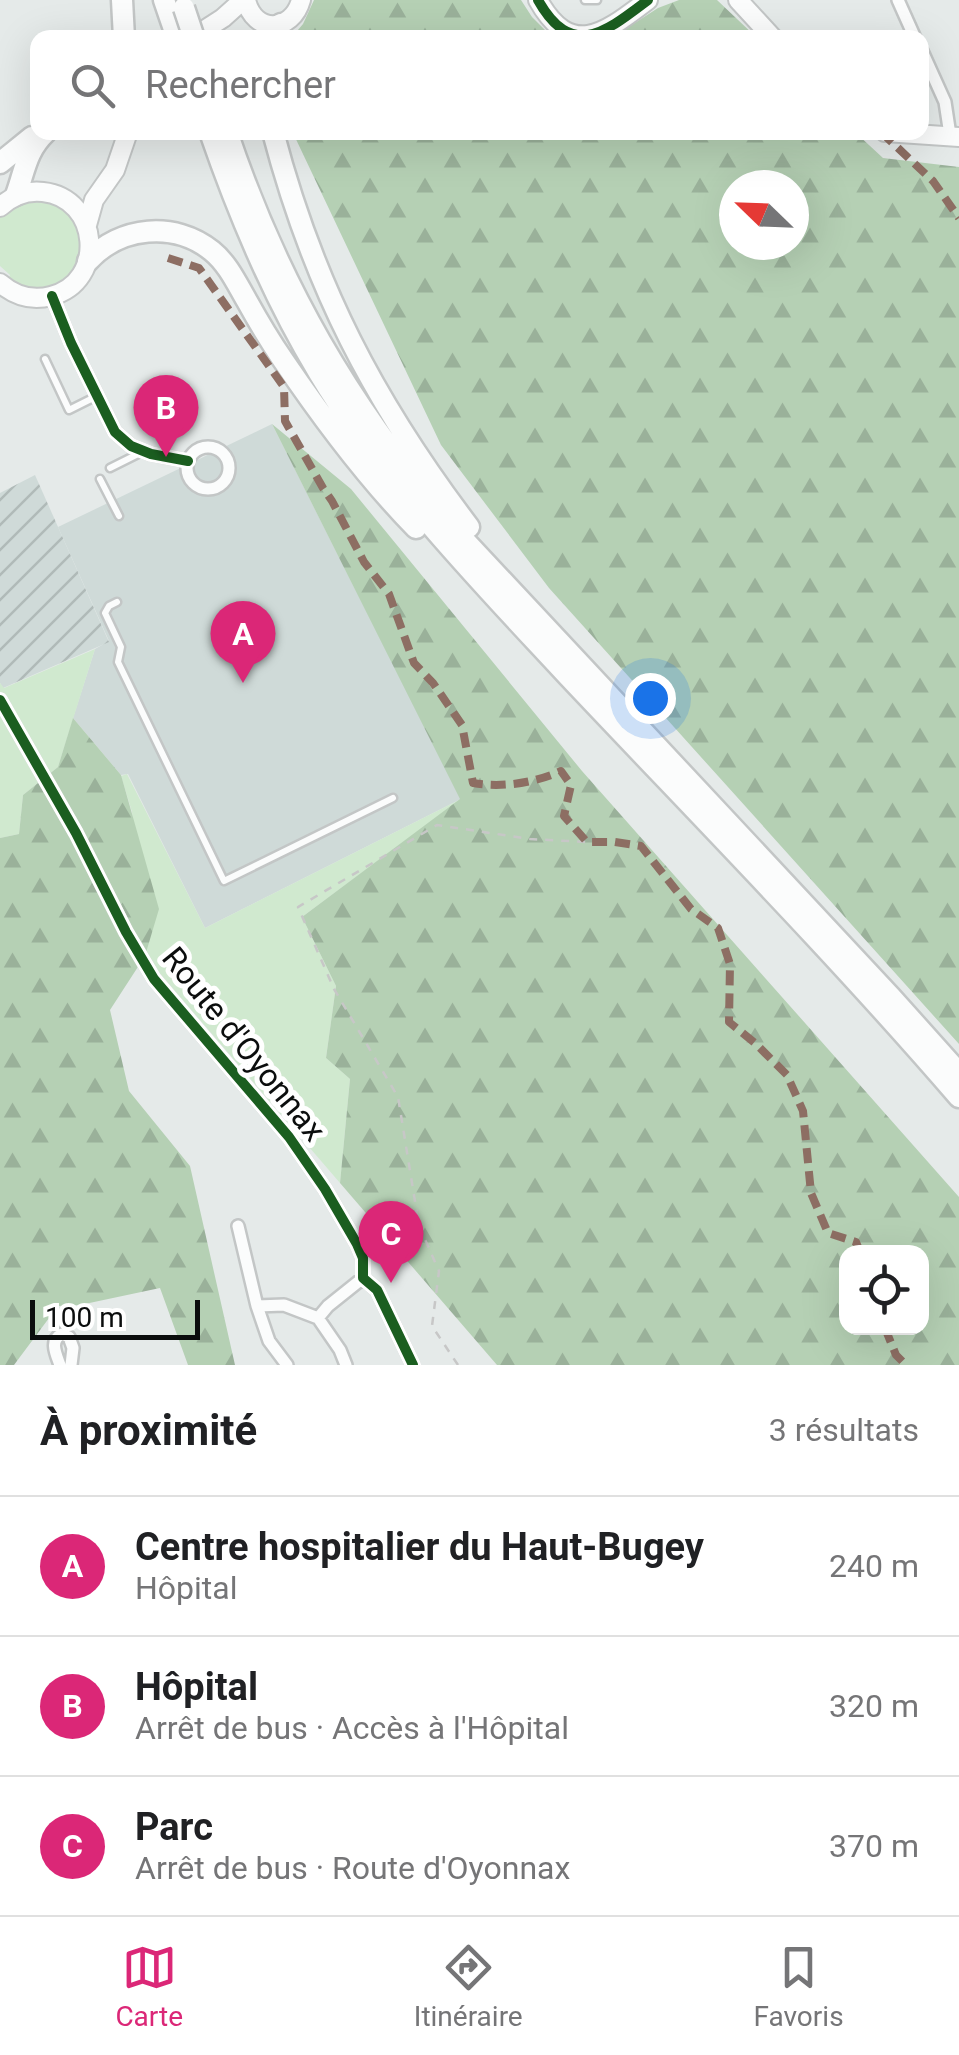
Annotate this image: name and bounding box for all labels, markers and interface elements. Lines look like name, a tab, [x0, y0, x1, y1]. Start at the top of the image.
search box	[30, 30, 929, 140]
icon: search	[65, 58, 120, 113]
text: Rechercher	[145, 63, 336, 107]
north arrow	[719, 170, 809, 260]
pin: B	[134, 374, 198, 457]
pin: A	[210, 600, 276, 683]
your location	[625, 673, 676, 724]
street label: Route d'Oyonnax	[154, 939, 334, 1149]
pin: C	[358, 1200, 424, 1283]
map controls	[839, 1245, 929, 1335]
button: locate	[839, 1245, 929, 1335]
scale bar	[30, 1295, 200, 1340]
text: 100 m	[45, 1301, 124, 1334]
text: À proximité	[40, 1406, 257, 1455]
text: 3 résultats	[769, 1411, 919, 1449]
text: Centre hospitalier du Haut-Bugey	[135, 1525, 704, 1569]
text: A	[62, 1547, 83, 1585]
text: 240 m	[829, 1547, 919, 1585]
text: Hôpital	[135, 1569, 237, 1607]
text: Hôpital	[135, 1665, 258, 1709]
text: B	[62, 1687, 83, 1725]
text: 320 m	[829, 1687, 919, 1725]
text: Arrêt de bus · Accès à l'Hôpital	[135, 1709, 569, 1747]
text: Parc	[135, 1805, 213, 1849]
text: C	[62, 1827, 83, 1865]
text: 370 m	[829, 1827, 919, 1865]
text: Arrêt de bus · Route d'Oyonnax	[135, 1849, 570, 1887]
tab: Carte	[115, 1940, 183, 2033]
tab: Itinéraire	[414, 1940, 523, 2033]
tab: Favoris	[753, 1940, 844, 2033]

